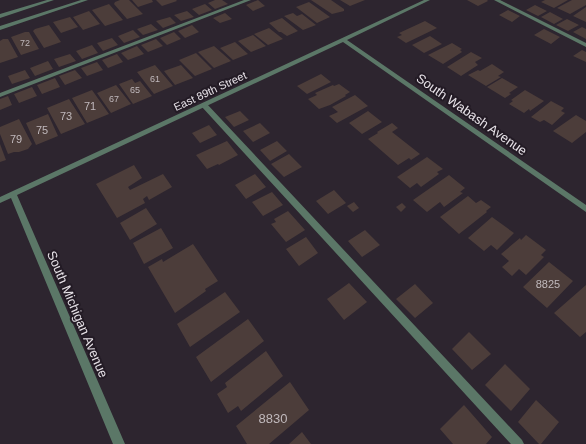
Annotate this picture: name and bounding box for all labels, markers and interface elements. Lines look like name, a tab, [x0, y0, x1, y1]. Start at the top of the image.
house number: 72	[20, 38, 30, 48]
street label: East 89th Street	[172, 69, 248, 113]
street label: South Wabash Avenue	[414, 71, 530, 158]
house number: 61	[150, 74, 160, 84]
house number: 65	[130, 85, 140, 95]
house number: 67	[109, 94, 119, 104]
house number: 71	[84, 100, 96, 112]
house number: 73	[60, 110, 72, 122]
house number: 75	[36, 124, 48, 136]
house number: 79	[10, 133, 22, 145]
street label: South Michigan Avenue	[44, 248, 111, 380]
house number: 8825	[536, 278, 560, 290]
house number: 8830	[259, 411, 287, 426]

